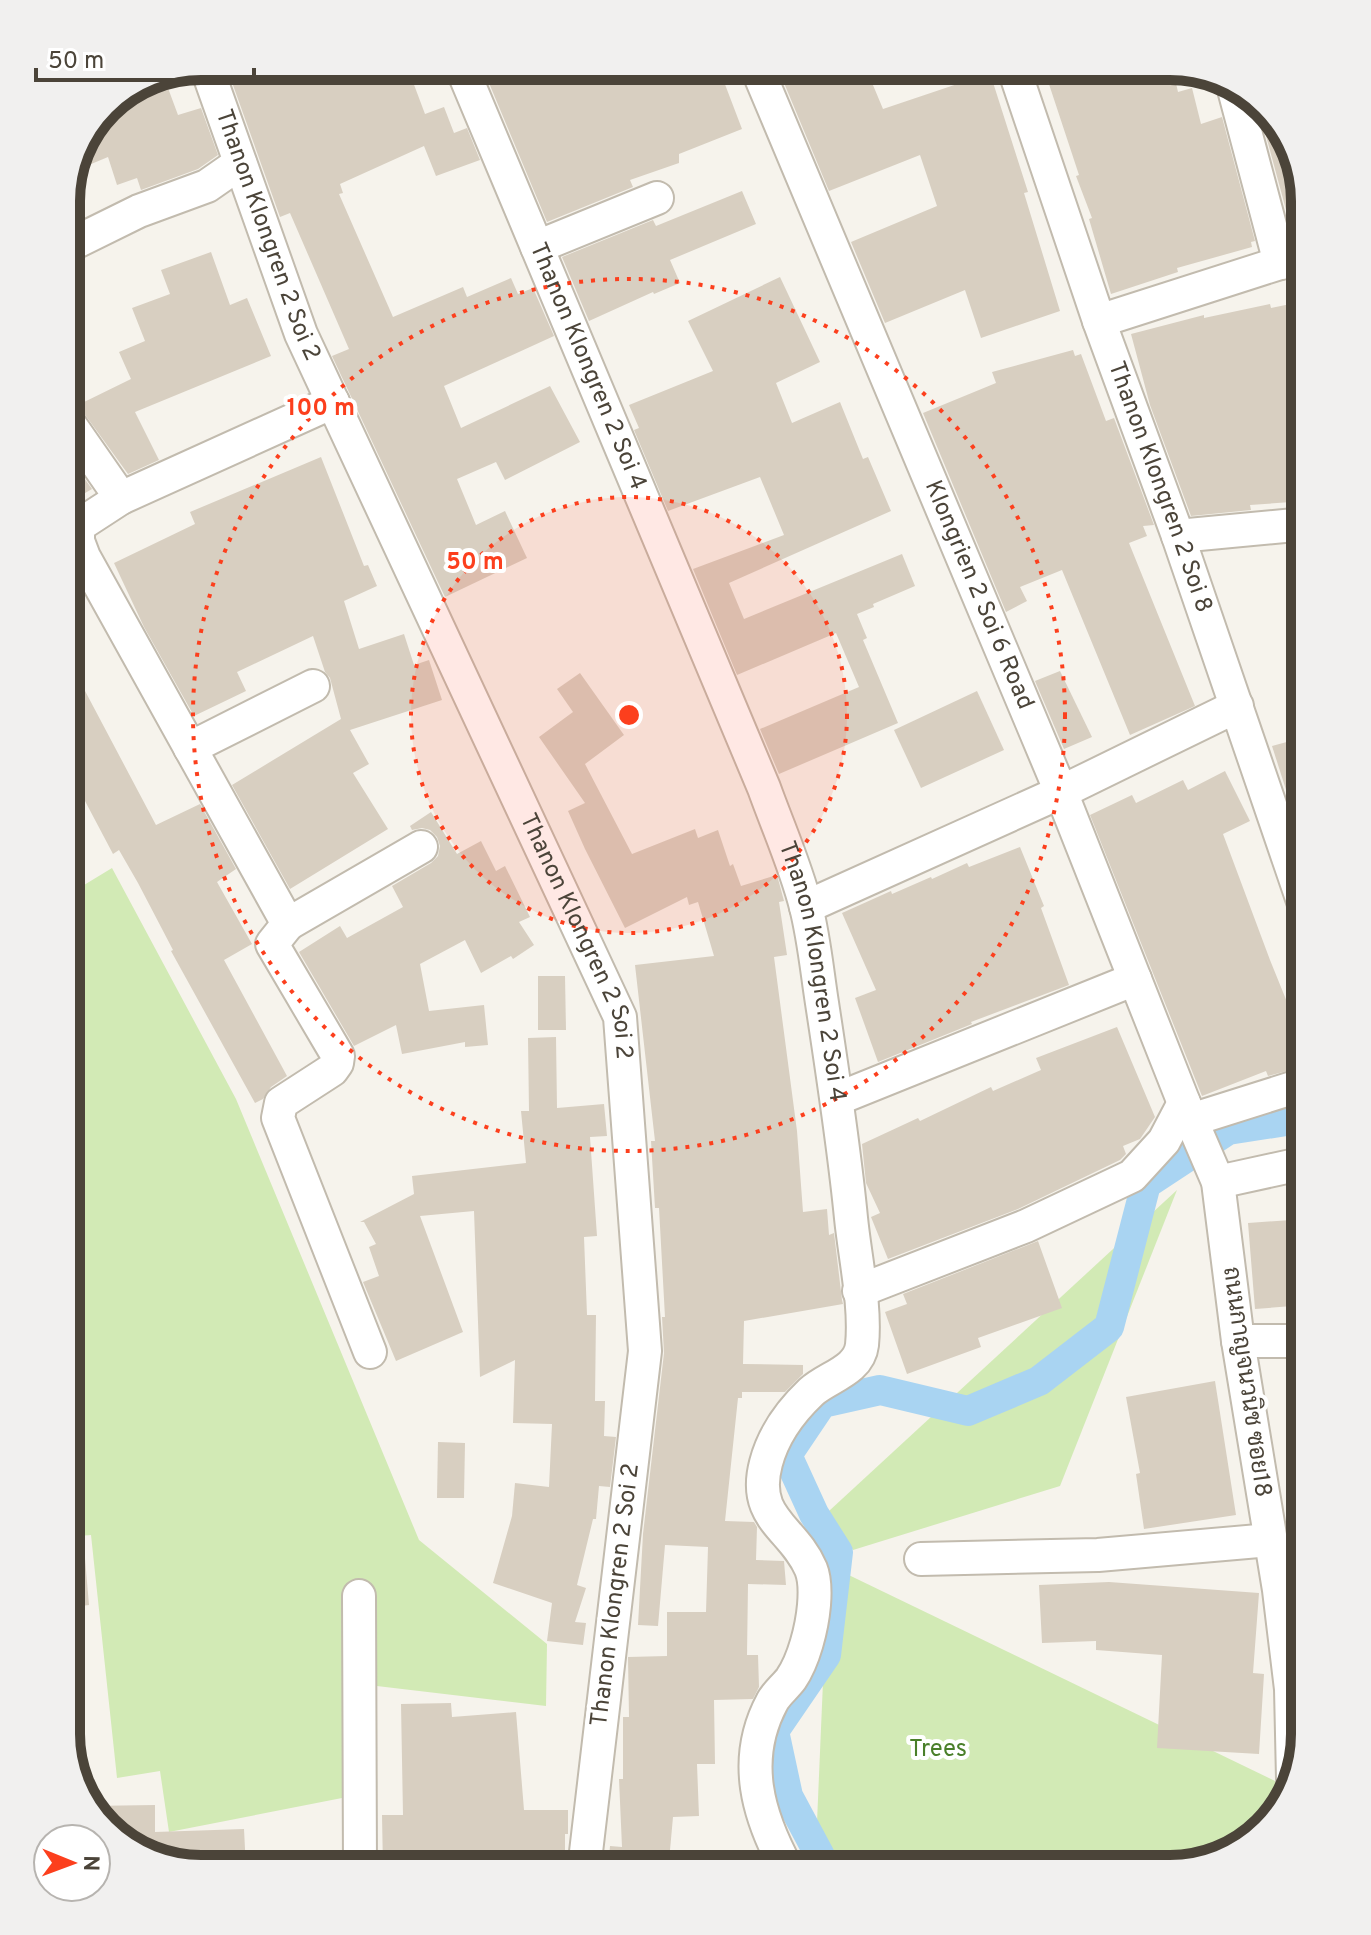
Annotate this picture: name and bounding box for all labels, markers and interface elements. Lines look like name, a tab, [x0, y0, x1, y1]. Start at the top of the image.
scale bar	[36, 32, 254, 82]
text: 50 m	[48, 47, 104, 77]
street label: Thanon Klongren 2 Soi 2	[208, 106, 327, 366]
street label: Thanon Klongren 2 Soi 4	[522, 238, 652, 495]
street label: Thanon Klongren 2 Soi 8	[1100, 357, 1218, 617]
text: 100 m	[287, 394, 355, 424]
street label: Klongrien 2 Soi 6 Road	[917, 476, 1040, 714]
text: 50 m	[446, 548, 504, 578]
centre of rings	[615, 701, 643, 729]
street label: Thanon Klongren 2 Soi 2	[512, 809, 638, 1060]
street label: Thanon Klongren 2 Soi 4	[771, 837, 852, 1104]
street label: ถนนกาญจนวนิช ซอย18	[1215, 1265, 1278, 1499]
street label: Thanon Klongren 2 Soi 2	[585, 1462, 647, 1728]
park label: Trees	[909, 1735, 967, 1765]
north arrow	[32, 1823, 112, 1903]
text: N	[76, 1855, 103, 1871]

